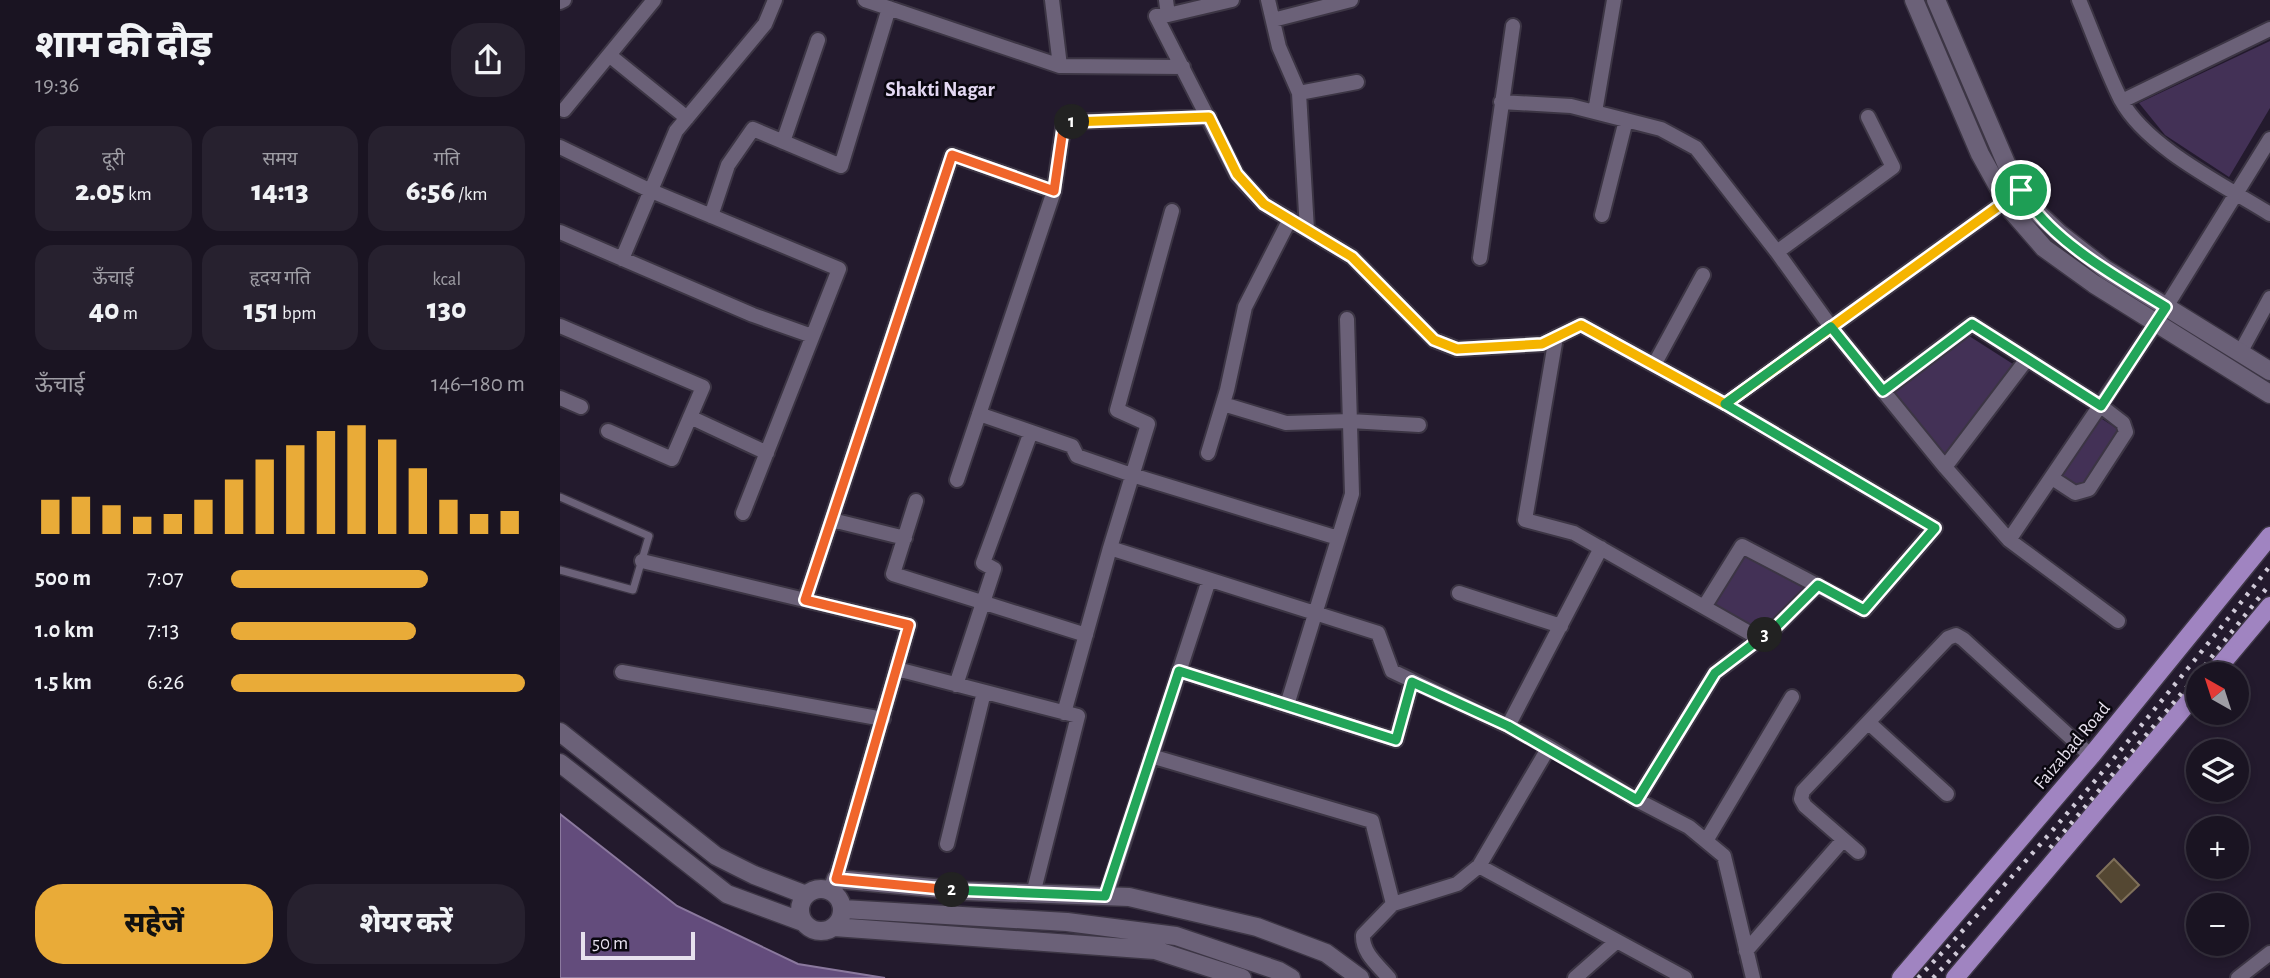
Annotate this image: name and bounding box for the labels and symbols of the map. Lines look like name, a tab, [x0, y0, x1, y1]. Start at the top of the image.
district label: Shakti Nagar	[885, 79, 996, 100]
pin: 1	[1054, 104, 1090, 140]
pin	[1991, 160, 2051, 220]
pin: 3	[1748, 618, 1782, 652]
north arrow	[2186, 662, 2249, 724]
street label: Faizabad Road	[2030, 699, 2114, 793]
pin: 2	[934, 872, 970, 908]
scale bar	[581, 929, 695, 961]

